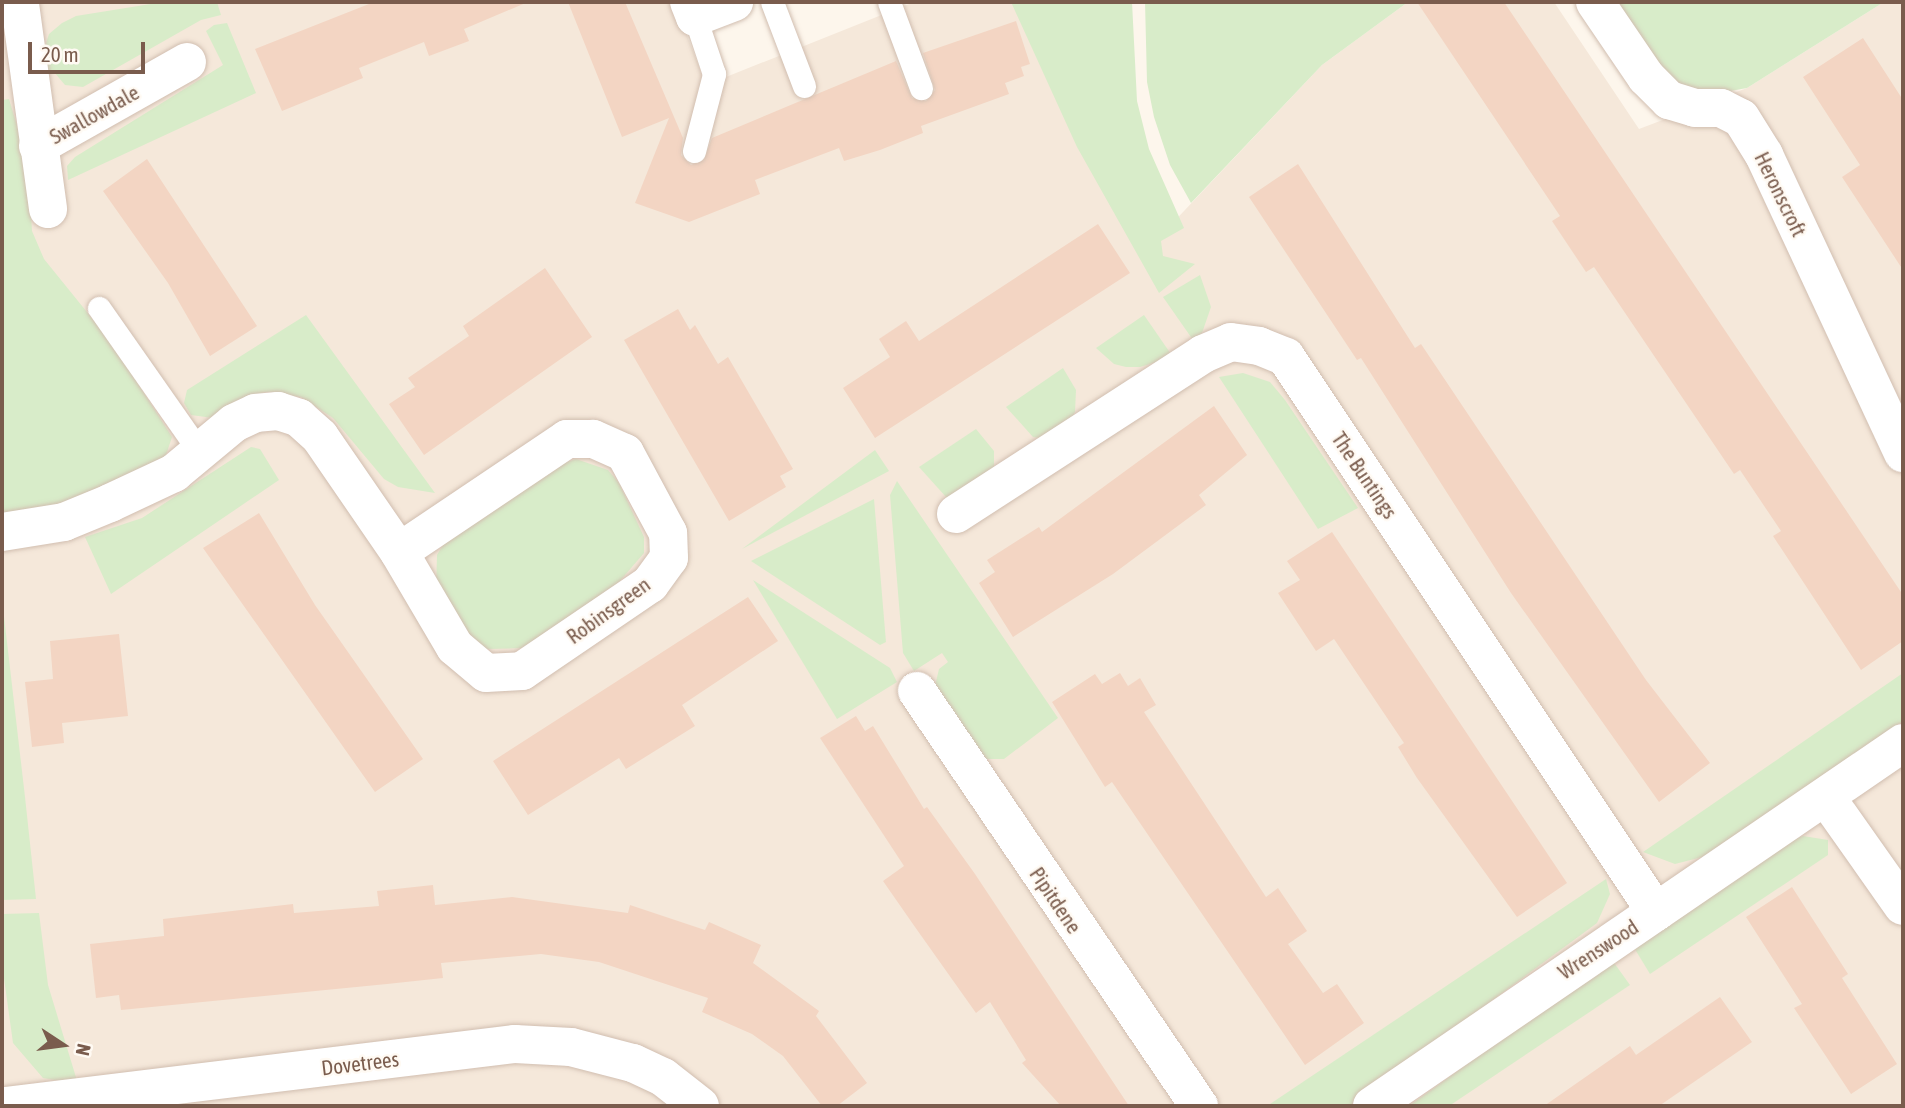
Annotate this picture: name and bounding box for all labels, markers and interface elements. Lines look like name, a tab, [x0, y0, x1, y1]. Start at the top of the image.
scale bar	[32, 28, 149, 72]
text: 20 m	[41, 42, 79, 66]
street label: Swallowdale	[45, 79, 143, 149]
street label: Heronscroft	[1750, 148, 1812, 240]
street label: The Buntings	[1327, 427, 1403, 523]
street label: Robinsgreen	[561, 571, 655, 649]
street label: Pipitdene	[1025, 862, 1087, 938]
street label: Wrenswood	[1553, 914, 1643, 984]
north arrow	[28, 1010, 98, 1080]
text: N	[71, 1042, 95, 1058]
street label: Dovetrees	[320, 1046, 400, 1080]

